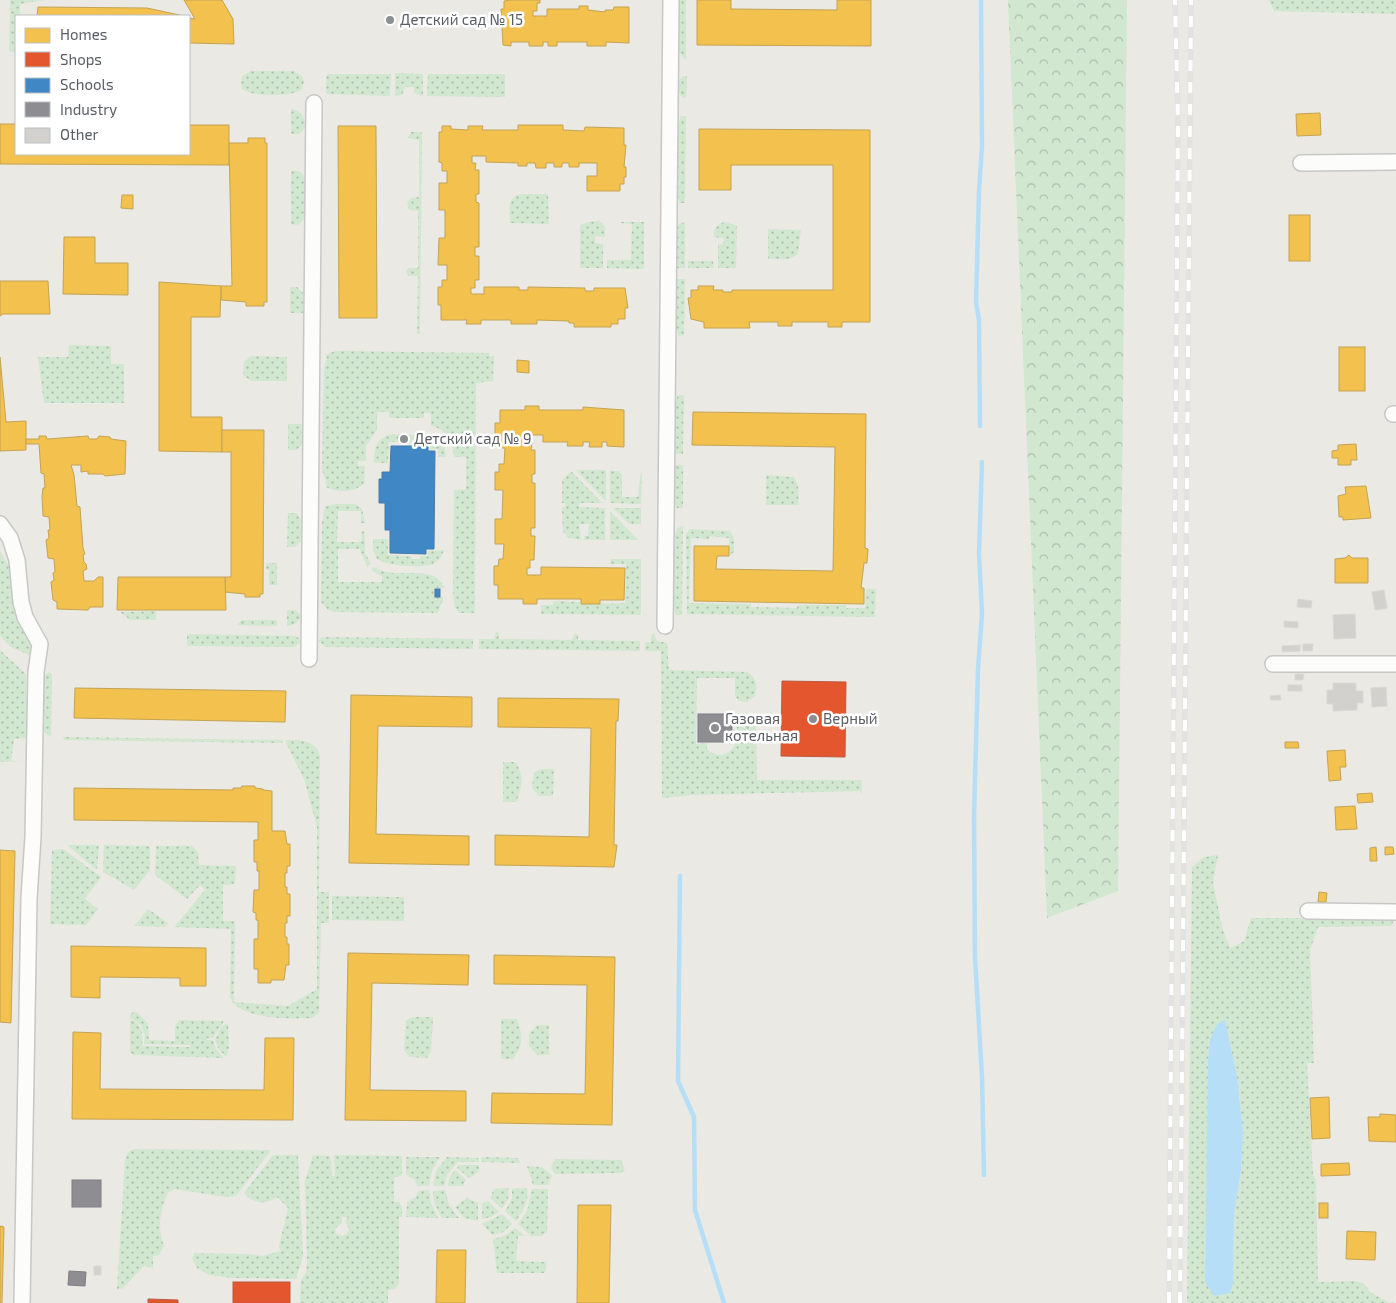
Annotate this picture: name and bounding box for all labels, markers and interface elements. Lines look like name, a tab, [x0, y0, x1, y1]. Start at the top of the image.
place label: Детский сад № 15	[400, 10, 523, 28]
marker: Детский сад № 15	[384, 14, 396, 26]
legend	[15, 15, 190, 155]
text: Homes	[60, 25, 107, 43]
text: Shops	[60, 50, 102, 68]
text: Schools	[60, 75, 114, 93]
text: Industry	[60, 100, 117, 118]
text: Other	[60, 125, 99, 143]
place label: Детский сад № 9	[414, 429, 532, 447]
marker: Детский сад № 9	[398, 433, 410, 445]
place label: Газовая котельная	[725, 709, 798, 744]
place label: Верный	[823, 709, 878, 727]
marker: Верный	[807, 713, 819, 725]
marker: Газовая котельная	[709, 722, 721, 734]

